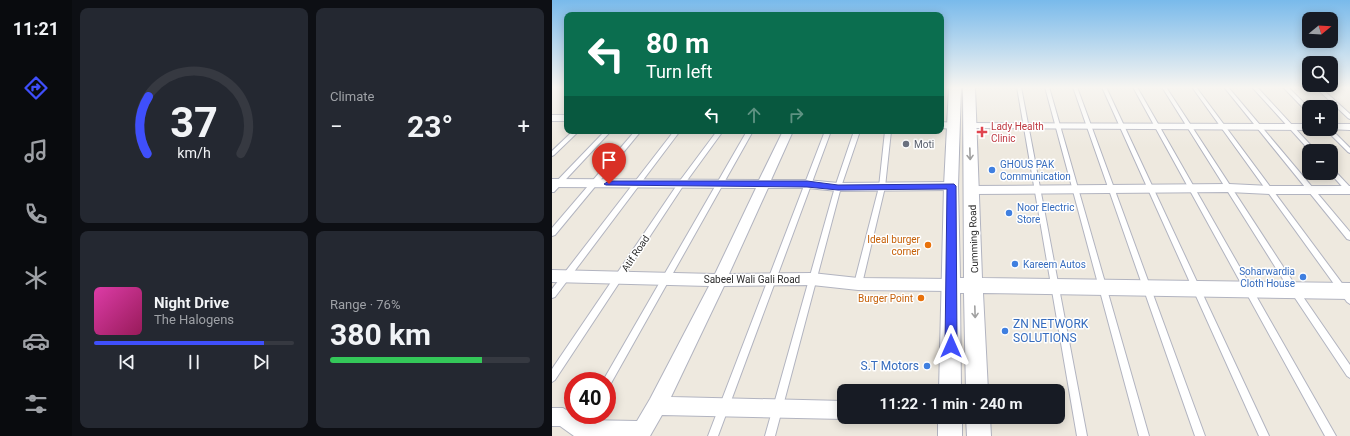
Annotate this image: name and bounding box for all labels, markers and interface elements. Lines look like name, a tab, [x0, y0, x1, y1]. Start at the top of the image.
north arrow	[1302, 12, 1338, 48]
map controls	[1302, 12, 1338, 180]
text: 11:21	[13, 18, 59, 39]
text: 80 m	[646, 27, 709, 60]
icon: left	[580, 28, 632, 80]
button: search	[1302, 56, 1338, 92]
text: Turn left	[646, 61, 712, 82]
icon: directions	[22, 74, 50, 102]
text: Climate	[330, 89, 374, 104]
text: 37	[170, 97, 218, 146]
button: +	[1302, 100, 1338, 136]
icon: left	[701, 104, 723, 126]
icon: ahead	[743, 104, 765, 126]
icon: right	[785, 104, 807, 126]
text: 23°	[407, 109, 453, 144]
text: −	[330, 114, 343, 139]
text: +	[518, 114, 530, 139]
place label: Lady Health Clinic	[991, 121, 1044, 144]
marker: Lady Health Clinic	[976, 126, 988, 138]
icon: music	[22, 137, 50, 165]
marker: Moti	[901, 139, 911, 149]
place label: Moti	[914, 139, 934, 150]
pin	[592, 143, 626, 184]
text: km/h	[177, 144, 211, 160]
button: −	[1302, 144, 1338, 180]
one-way arrow	[966, 147, 974, 160]
icon: arrive	[598, 149, 620, 171]
place label: GHOUS PAK Communication	[1000, 159, 1071, 182]
marker: GHOUS PAK Communication	[987, 165, 997, 175]
icon: phone	[22, 200, 50, 228]
place label: Noor Electric Store	[1017, 202, 1074, 225]
street label: Cumming Road	[967, 205, 980, 273]
marker: Noor Electric Store	[1004, 208, 1014, 218]
street label: Atif Road	[619, 233, 651, 273]
place label: Ideal burger corner	[867, 234, 921, 257]
marker: Ideal burger corner	[923, 240, 933, 250]
marker: Kareem Autos	[1010, 259, 1020, 269]
place label: Kareem Autos	[1023, 259, 1086, 270]
icon: climate	[22, 264, 50, 292]
place label: Soharwardia Cloth House	[1239, 266, 1295, 289]
marker: Soharwardia Cloth House	[1298, 272, 1308, 282]
street label: Sabeel Wali Gali Road	[704, 274, 800, 285]
place label: Burger Point	[858, 293, 913, 304]
marker: Burger Point	[916, 293, 926, 303]
text: Night Drive	[154, 294, 229, 312]
text: Range · 76%	[330, 297, 400, 312]
one-way arrow	[971, 305, 979, 318]
text: The Halogens	[154, 312, 234, 327]
text: 380 km	[330, 317, 431, 352]
place label: ZN NETWORK SOLUTIONS	[1013, 317, 1089, 345]
position arrow	[930, 325, 972, 367]
marker: ZN NETWORK SOLUTIONS	[1000, 326, 1010, 336]
icon: car	[22, 327, 50, 355]
icon: previous	[116, 351, 138, 373]
icon: pause	[183, 351, 205, 373]
icon: next	[250, 351, 272, 373]
place label: S.T Motors	[861, 359, 919, 373]
marker: S.T Motors	[922, 361, 932, 371]
speed limit sign: 40	[564, 372, 616, 424]
icon: filters	[22, 390, 50, 418]
text: 11:22 · 1 min · 240 m	[880, 395, 1022, 413]

